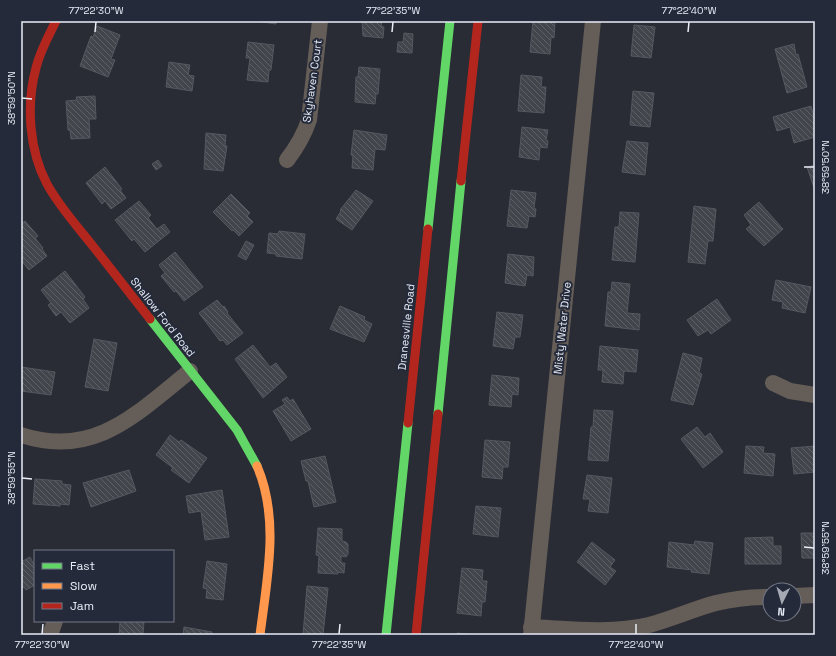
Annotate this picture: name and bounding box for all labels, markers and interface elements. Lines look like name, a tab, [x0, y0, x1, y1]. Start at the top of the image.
text: 77°22'30"W	[68, 4, 124, 17]
text: 77°22'35"W	[366, 4, 421, 17]
text: 77°22'40"W	[662, 4, 717, 17]
street label: Skyhaven Court	[299, 39, 325, 123]
text: 38°59'50"N	[5, 71, 18, 125]
text: 38°59'50"N	[819, 140, 832, 194]
street label: Shallow Ford Road	[128, 274, 198, 360]
street label: Misty Water Drive	[550, 281, 574, 375]
street label: Dranesville Road	[395, 283, 417, 371]
text: 38°59'55"N	[5, 451, 18, 505]
text: 38°59'55"N	[819, 521, 832, 575]
legend	[34, 550, 174, 622]
text: Fast	[70, 558, 95, 574]
text: Slow	[70, 578, 97, 594]
north arrow	[762, 582, 802, 622]
text: Jam	[70, 598, 94, 614]
text: N	[777, 605, 785, 619]
text: 77°22'30"W	[14, 638, 70, 651]
text: 77°22'35"W	[312, 638, 367, 651]
text: 77°22'40"W	[609, 638, 664, 651]

